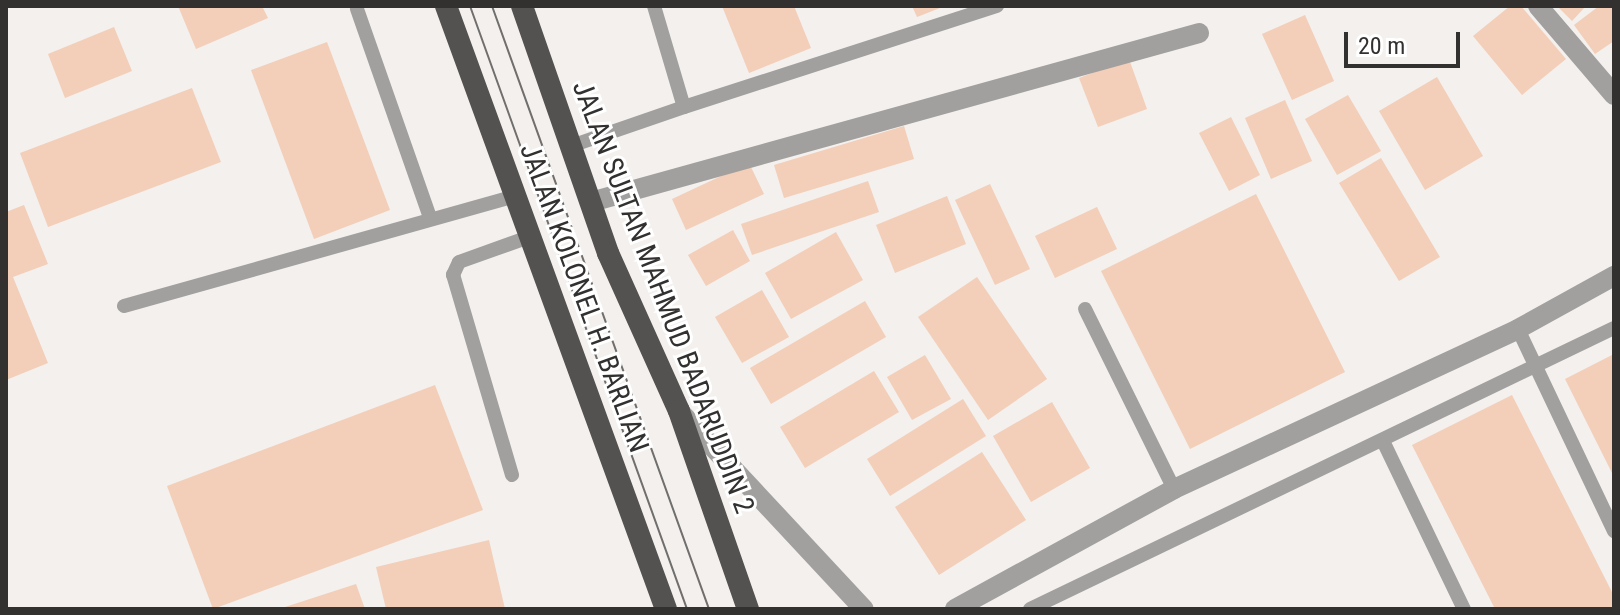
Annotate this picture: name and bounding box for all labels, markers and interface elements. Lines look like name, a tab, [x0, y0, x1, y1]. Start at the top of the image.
scale bar	[1348, 16, 1464, 66]
text: 20 m	[1358, 32, 1405, 60]
street label: JALAN SULTAN MAHMUD BADARUDDIN 2	[565, 76, 761, 518]
street label: JALAN KOLONEL H. BARLIAN	[512, 139, 656, 457]

